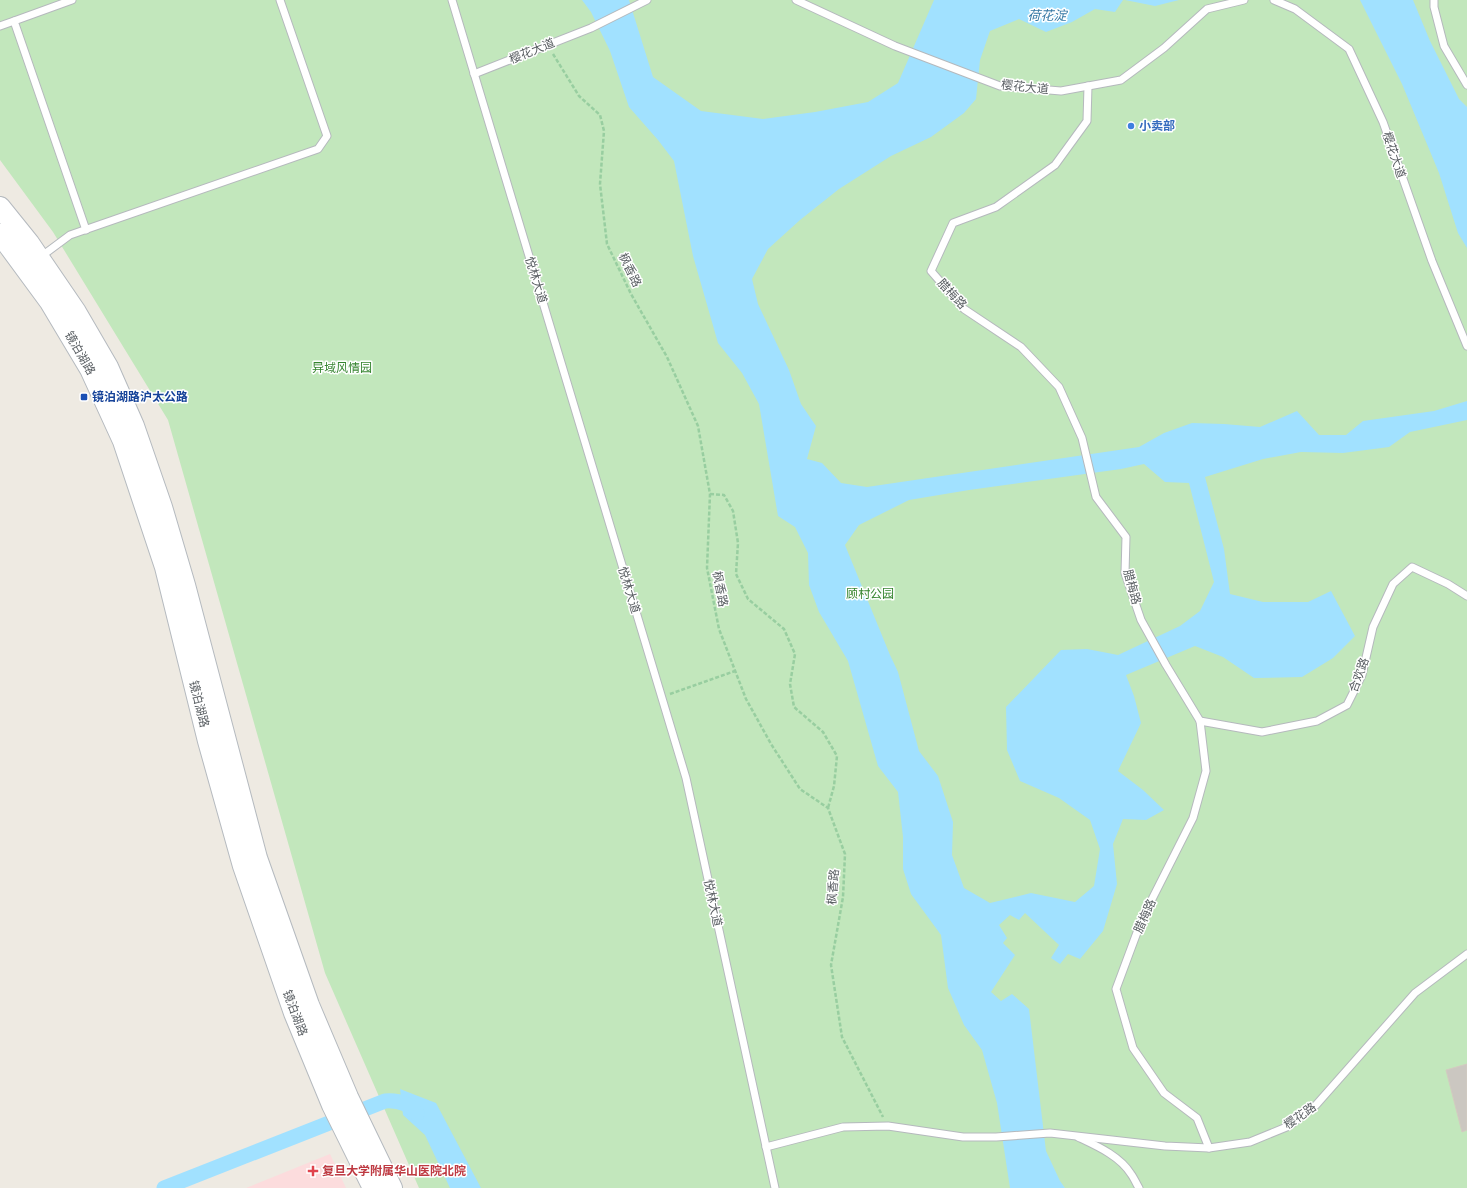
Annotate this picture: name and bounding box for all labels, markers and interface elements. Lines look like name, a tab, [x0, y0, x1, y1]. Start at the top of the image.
water label: 荷花淀	[1027, 7, 1068, 24]
street label: 樱花大道	[507, 35, 557, 67]
street label: 樱花大道	[1000, 77, 1050, 97]
place label: 小卖部	[1139, 118, 1175, 134]
marker: 小卖部	[1126, 121, 1136, 131]
street label: 樱花大道	[1379, 130, 1409, 180]
street label: 枫香路	[615, 250, 645, 290]
street label: 悦林大道	[521, 255, 551, 305]
street label: 腊梅路	[934, 275, 970, 313]
street label: 镜泊湖路	[61, 328, 99, 378]
park label: 异域风情园	[312, 360, 372, 376]
place label: 镜泊湖路沪太公路	[92, 389, 188, 405]
marker: 镜泊湖路沪太公路	[79, 392, 89, 402]
street label: 悦林大道	[614, 565, 644, 615]
street label: 腊梅路	[1120, 568, 1144, 606]
street label: 枫香路	[709, 570, 731, 608]
park label: 顾村公园	[846, 586, 894, 602]
street label: 合欢路	[1345, 655, 1373, 695]
street label: 镜泊湖路	[185, 679, 213, 729]
street label: 枫香路	[823, 868, 843, 906]
street label: 悦林大道	[700, 878, 726, 928]
street label: 腊梅路	[1130, 896, 1160, 936]
street label: 镜泊湖路	[279, 988, 311, 1038]
street label: 樱花路	[1281, 1099, 1319, 1133]
place label: 复旦大学附属华山医院北院	[322, 1163, 466, 1179]
marker: 复旦大学附属华山医院北院	[307, 1165, 319, 1177]

